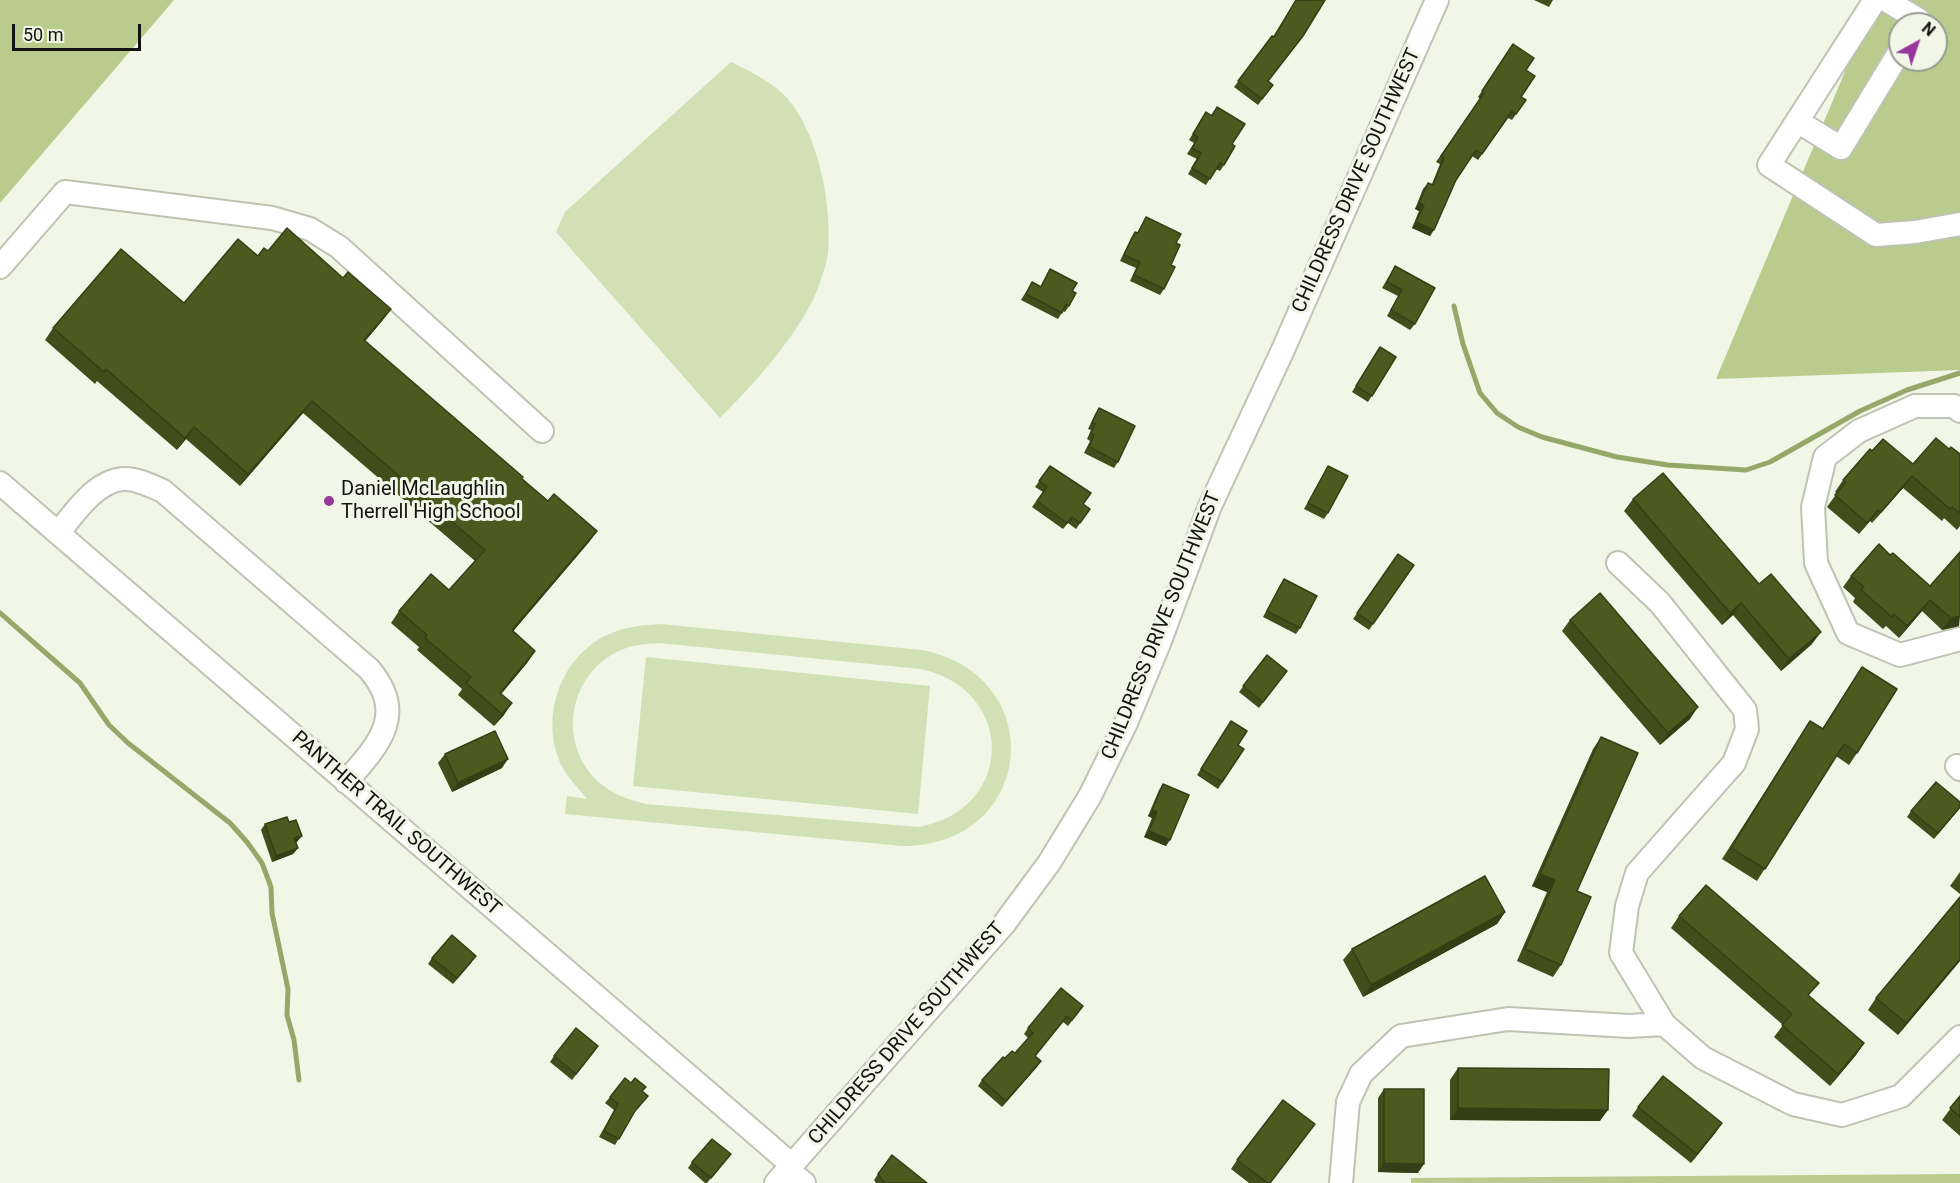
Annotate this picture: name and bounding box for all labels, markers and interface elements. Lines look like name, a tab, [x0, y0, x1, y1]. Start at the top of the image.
scale bar	[15, 12, 144, 50]
north arrow	[1888, 12, 1948, 72]
text: N	[1918, 18, 1939, 40]
text: 50 m	[23, 24, 63, 45]
street label: CHILDRESS DRIVE SOUTHWEST	[1288, 45, 1426, 317]
place label: Daniel McLaughlin Therrell High School	[341, 478, 521, 525]
street label: CHILDRESS DRIVE SOUTHWEST	[1097, 489, 1227, 763]
marker: Daniel McLaughlin Therrell High School	[322, 494, 336, 508]
street label: PANTHER TRAIL SOUTHWEST	[286, 727, 506, 921]
street label: CHILDRESS DRIVE SOUTHWEST	[804, 918, 1010, 1150]

